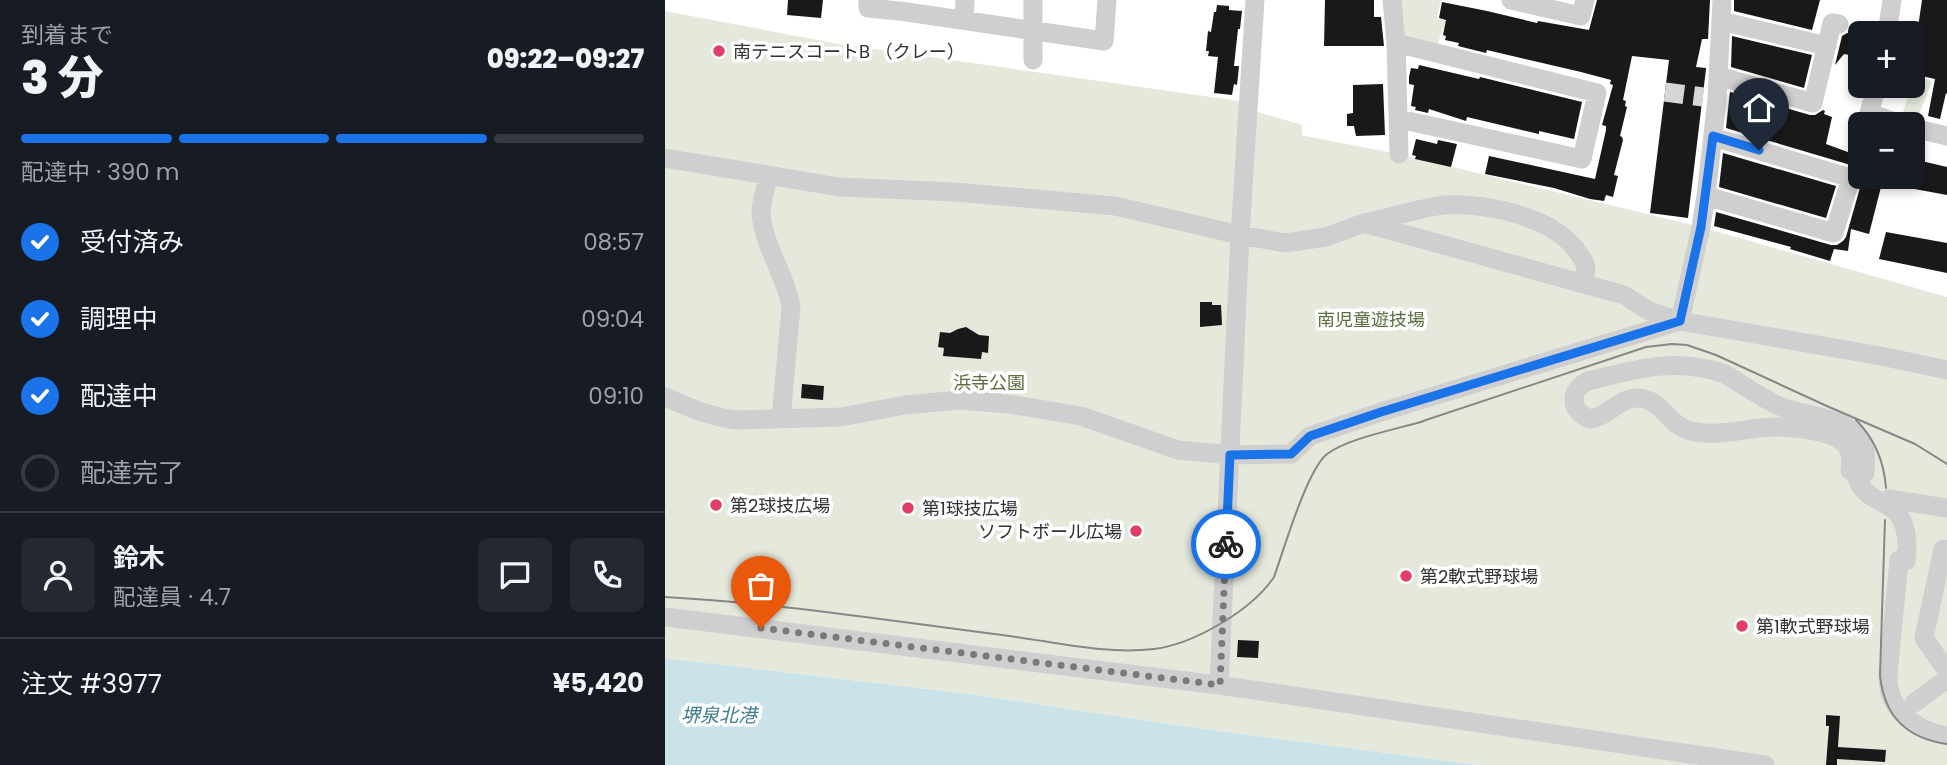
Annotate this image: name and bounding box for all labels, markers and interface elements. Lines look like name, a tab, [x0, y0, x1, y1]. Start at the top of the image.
text: 到着まで	[21, 19, 113, 51]
map controls	[1848, 21, 1925, 189]
button: +	[1848, 21, 1925, 98]
place label: 南テニスコートB （クレー）	[733, 39, 965, 64]
text: 09:22–09:27	[487, 41, 644, 77]
marker: 南テニスコートB （クレー）	[711, 43, 727, 59]
text: 3 分	[21, 46, 104, 110]
pin	[1729, 78, 1789, 150]
icon: home	[1740, 89, 1778, 127]
button: −	[1848, 112, 1925, 189]
text: 配達中 · 390 m	[21, 156, 179, 188]
icon: check	[21, 223, 59, 261]
text: 受付済み	[80, 224, 184, 260]
text: 08:57	[583, 226, 644, 258]
icon: check	[21, 300, 59, 338]
text: 調理中	[80, 301, 158, 337]
text: 09:04	[581, 303, 644, 335]
park label: 南児童遊技場	[1317, 307, 1425, 332]
park label: 浜寺公園	[953, 370, 1025, 395]
icon: check	[21, 377, 59, 415]
text: 配達中	[80, 378, 158, 414]
text: 09:10	[588, 380, 644, 412]
text: 配達完了	[80, 455, 184, 491]
place label: 第2球技広場	[730, 493, 830, 518]
place label: 第1球技広場	[922, 496, 1018, 521]
marker: 第2球技広場	[708, 497, 724, 513]
marker: 第1球技広場	[900, 500, 916, 516]
courier	[1191, 509, 1261, 579]
place label: ソフトボール広場	[978, 519, 1122, 544]
marker: ソフトボール広場	[1128, 523, 1144, 539]
icon: bike	[1207, 525, 1245, 563]
button: person	[21, 538, 95, 612]
button: chat	[478, 538, 552, 612]
button: phone	[570, 538, 644, 612]
text: 鈴木	[113, 540, 165, 576]
pin	[731, 556, 791, 628]
place label: 第2軟式野球場	[1420, 564, 1538, 589]
icon: bag	[742, 567, 780, 605]
marker: 第2軟式野球場	[1398, 568, 1414, 584]
text: 配達員 · 4.7	[113, 581, 231, 613]
place label: 第1軟式野球場	[1756, 614, 1870, 639]
marker: 第1軟式野球場	[1734, 618, 1750, 634]
text: ¥5,420	[553, 665, 644, 701]
text: 注文 #3977	[21, 666, 162, 702]
water label: 堺泉北港	[681, 702, 760, 729]

